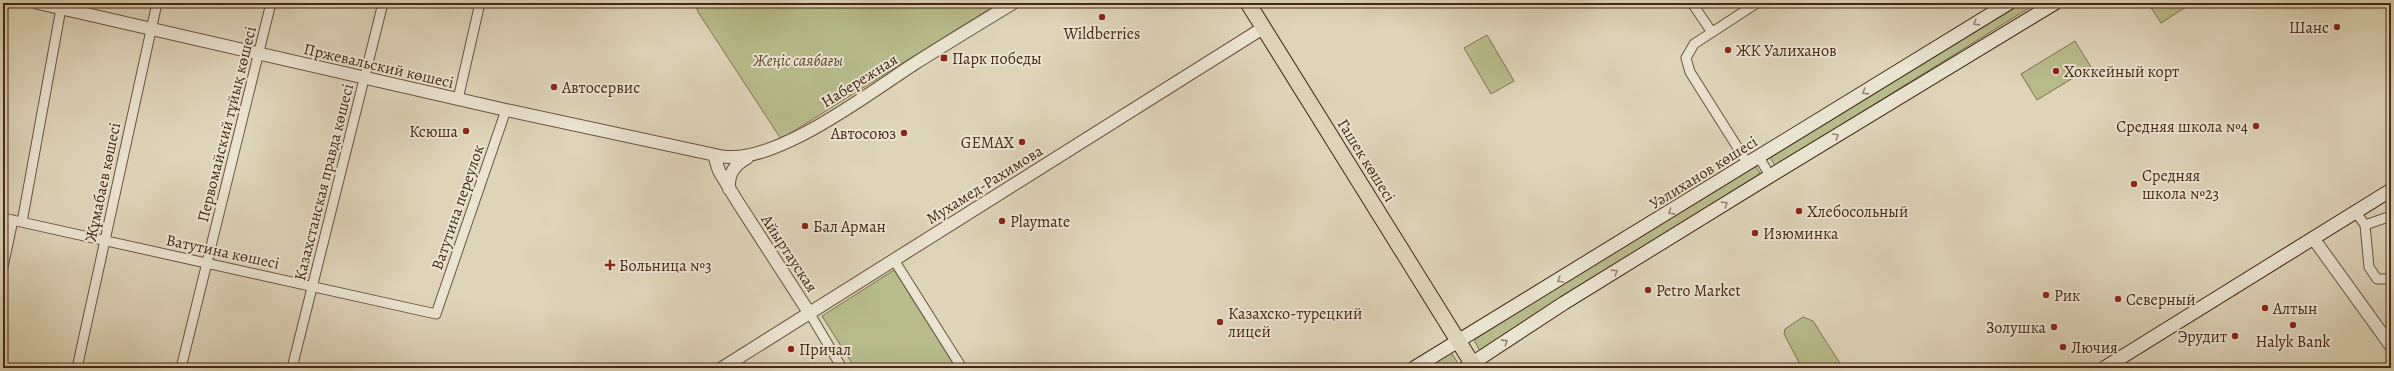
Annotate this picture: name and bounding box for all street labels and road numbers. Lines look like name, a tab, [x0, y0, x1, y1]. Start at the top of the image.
street label: Первомайский тұйық көшесі	[192, 24, 262, 224]
street label: Пржевальский көшесі	[302, 38, 456, 94]
street label: Набережная	[817, 48, 902, 113]
street label: Казахстанская правда көшесі	[289, 82, 359, 283]
street label: Гашек көшесі	[1332, 115, 1400, 206]
street label: Жұмабаев көшесі	[80, 121, 126, 244]
street label: Уәлиханов көшесі	[1645, 131, 1762, 215]
street label: Мухамед-Рахимова	[922, 140, 1048, 230]
street label: Ватутина переулок	[426, 142, 490, 273]
street label: Айыртауская	[755, 210, 823, 297]
street label: Ватутина көшесі	[164, 229, 282, 275]

